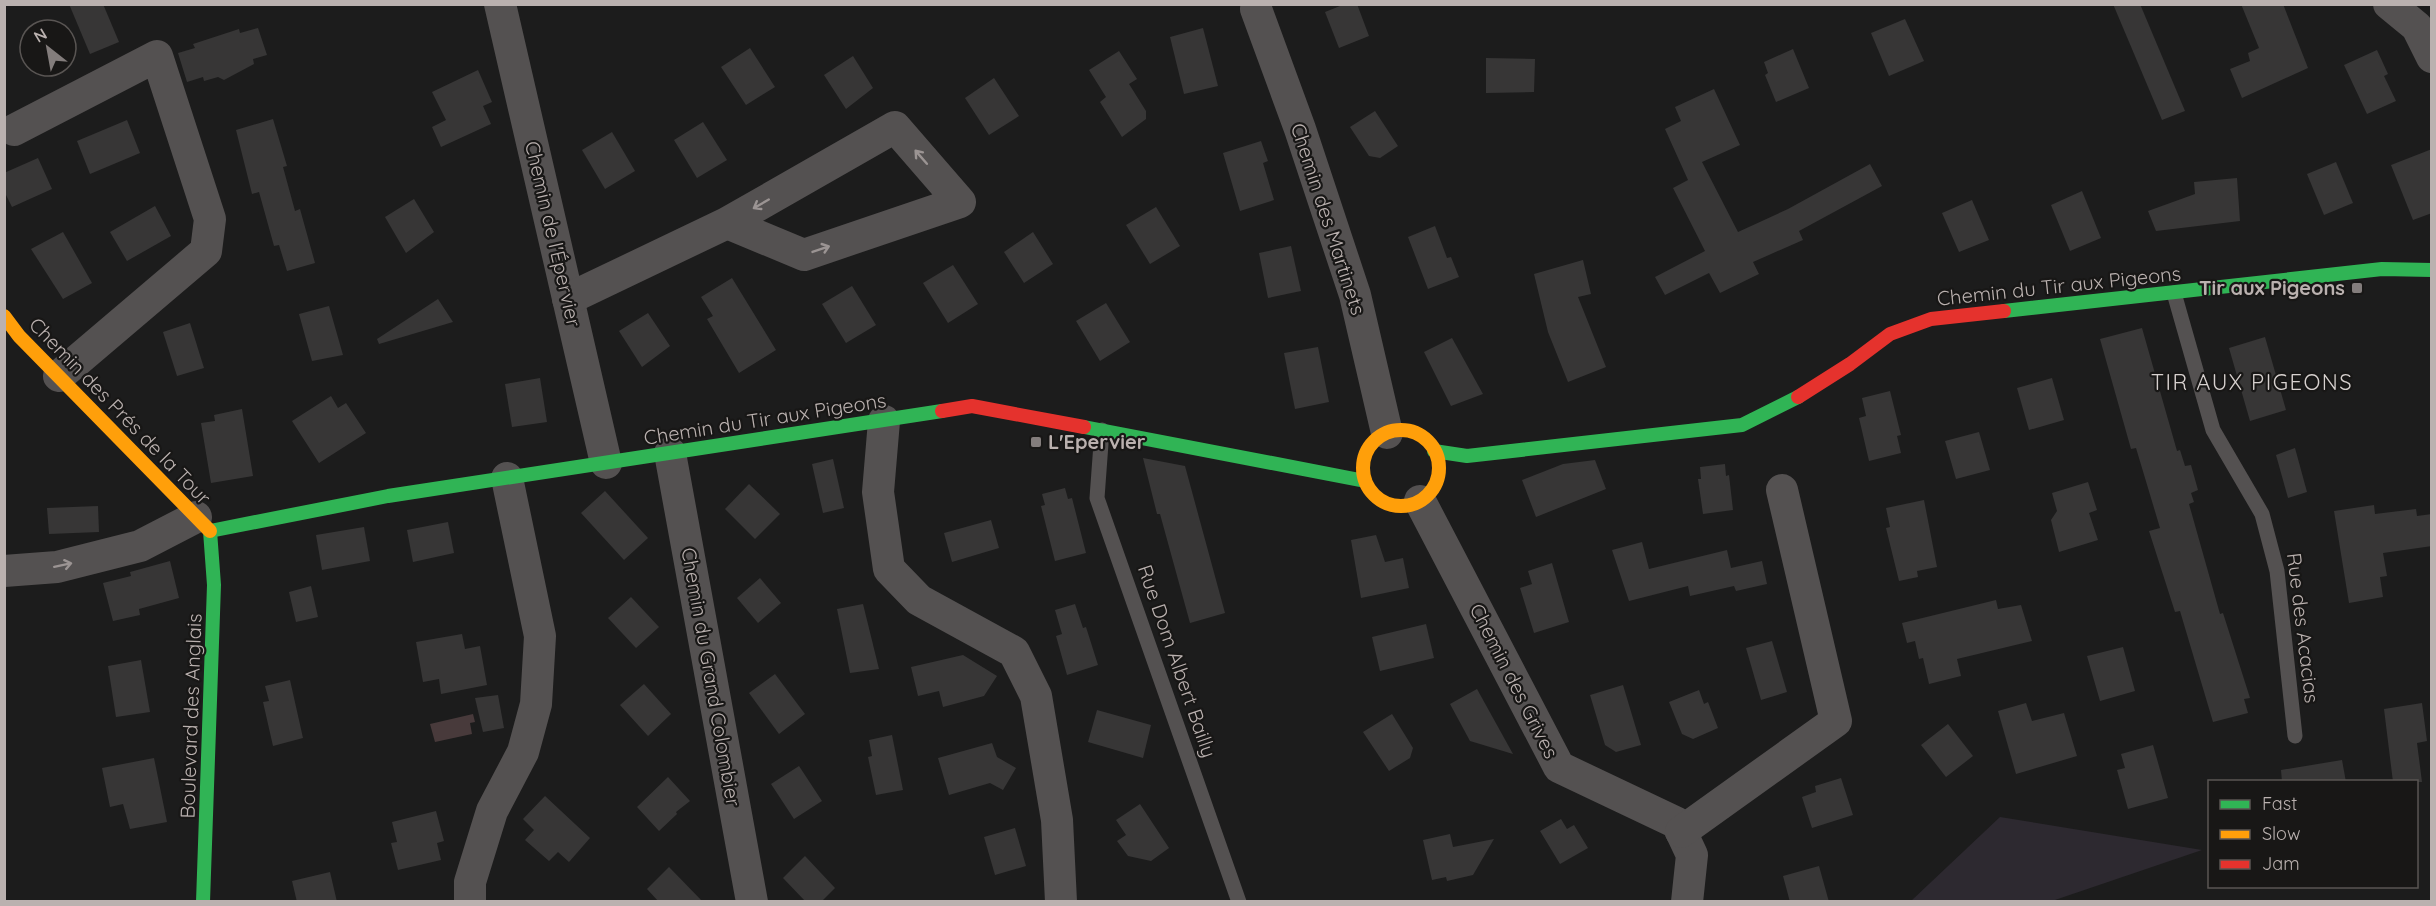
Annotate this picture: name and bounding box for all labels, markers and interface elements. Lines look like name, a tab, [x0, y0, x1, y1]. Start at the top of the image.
north arrow	[18, 18, 78, 78]
text: N	[30, 24, 50, 47]
street label: Chemin des Martinets	[1286, 120, 1371, 318]
street label: Chemin de l'Épervier	[520, 139, 587, 330]
one-way arrow	[914, 150, 928, 165]
one-way arrow	[753, 198, 770, 210]
one-way arrow	[811, 243, 830, 254]
street label: Chemin du Tir aux Pigeons	[1936, 260, 2182, 311]
place label: Tir aux Pigeons	[2199, 275, 2345, 300]
marker: Tir aux Pigeons	[2350, 281, 2364, 295]
street label: Chemin des Prés de la Tour	[24, 312, 217, 510]
district label: TIR AUX PIGEONS	[2151, 368, 2353, 396]
street label: Chemin du Tir aux Pigeons	[642, 387, 888, 450]
place label: L'Epervier	[1048, 429, 1146, 454]
marker: L'Epervier	[1029, 435, 1043, 449]
street label: Chemin du Grand Colombier	[676, 546, 747, 809]
street label: Rue des Acacias	[2282, 551, 2325, 704]
one-way arrow	[52, 559, 72, 570]
street label: Rue Dom Albert Bailly	[1133, 561, 1222, 761]
street label: Chemin des Grives	[1465, 599, 1564, 762]
street label: Boulevard des Anglais	[174, 613, 207, 819]
legend	[2208, 780, 2418, 888]
text: Fast	[2262, 792, 2297, 815]
text: Slow	[2262, 822, 2300, 845]
text: Jam	[2262, 852, 2300, 875]

